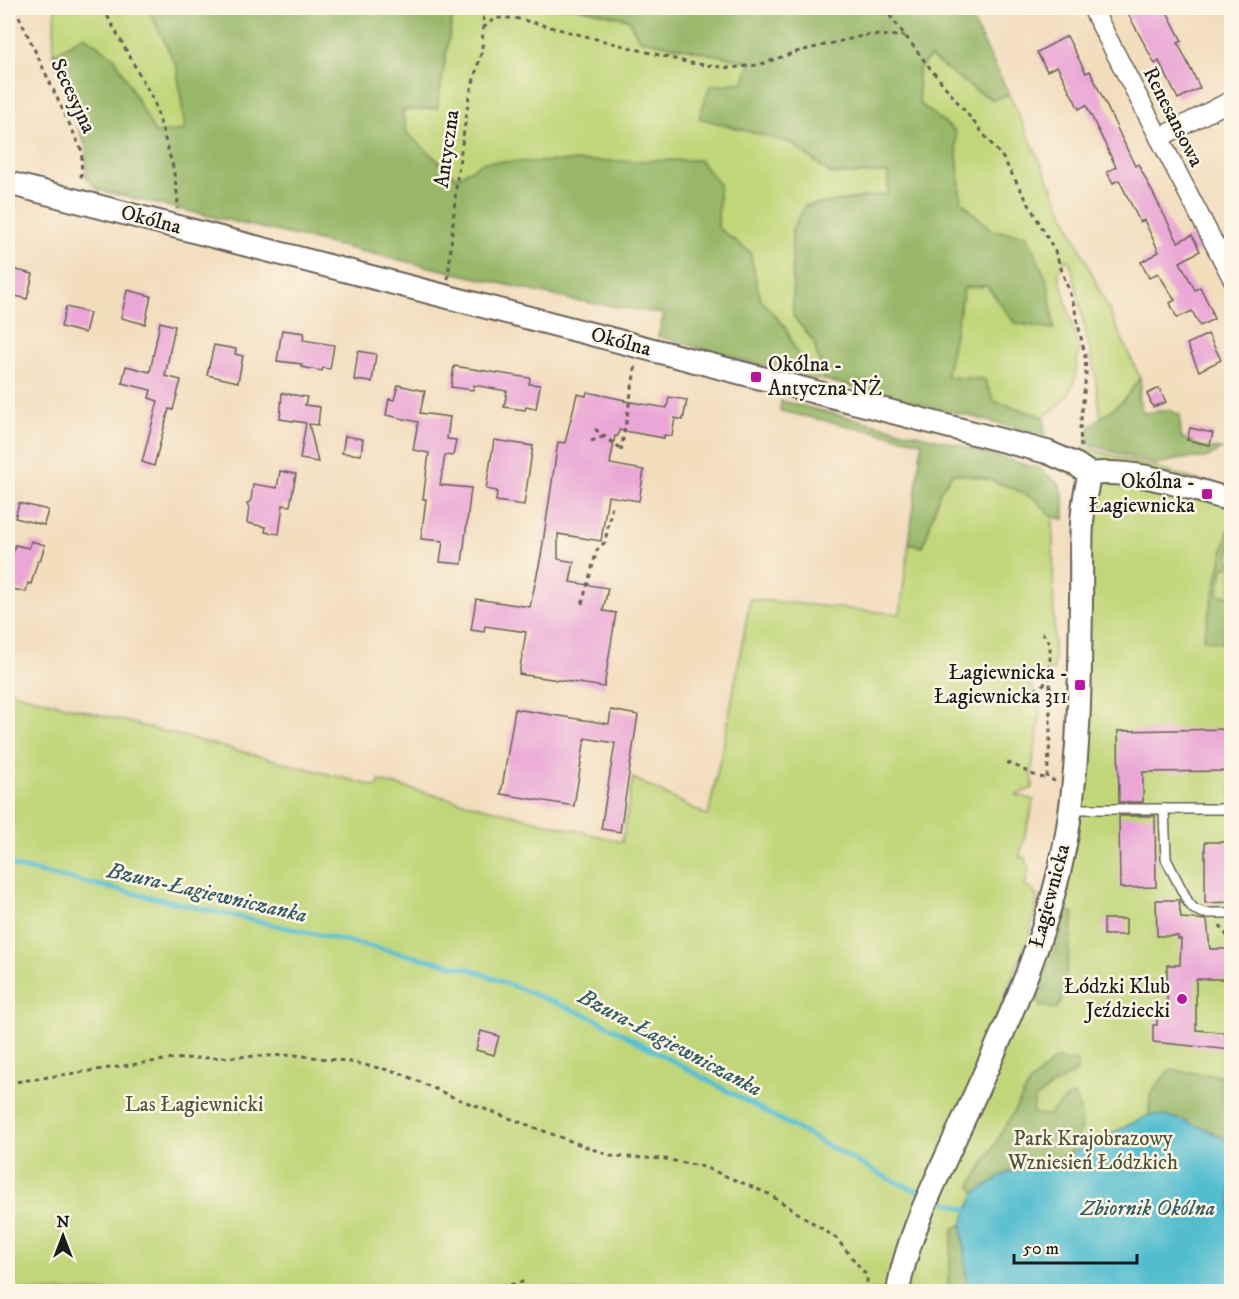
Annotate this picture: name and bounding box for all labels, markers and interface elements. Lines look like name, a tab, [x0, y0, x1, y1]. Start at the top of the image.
street label: Secesyjna	[44, 55, 102, 138]
street label: Renesansowa	[1137, 63, 1209, 171]
street label: Antyczna	[429, 108, 465, 190]
street label: Okólna	[118, 200, 184, 241]
street label: Okólna	[588, 322, 654, 363]
place label: Okólna - Antyczna NŻ	[768, 352, 882, 402]
marker: Okólna - Antyczna NŻ	[749, 370, 763, 384]
place label: Okólna - Łagiewnicka	[1088, 469, 1195, 519]
marker: Okólna - Łagiewnicka	[1200, 487, 1214, 501]
place label: Łagiewnicka - Łagiewnicka 311	[934, 660, 1068, 710]
marker: Łagiewnicka - Łagiewnicka 311	[1073, 678, 1087, 692]
street label: Łagiewnicka	[1024, 841, 1076, 951]
water label: Bzura-Łagiewniczanka	[104, 857, 309, 929]
place label: Łódzki Klub Jeździecki	[1064, 974, 1170, 1024]
water label: Bzura-Łagiewniczanka	[573, 983, 766, 1103]
marker: Łódzki Klub Jeździecki	[1175, 992, 1189, 1006]
park label: Las Łagiewnicki	[125, 1092, 263, 1118]
park label: Park Krajobrazowy Wzniesień Łódzkich	[1007, 1126, 1178, 1176]
water label: Zbiornik Okólna	[1080, 1195, 1215, 1222]
north arrow	[33, 1206, 93, 1266]
text: N	[56, 1212, 70, 1232]
scale bar	[1014, 1227, 1137, 1265]
text: 50 m	[1023, 1238, 1059, 1260]

